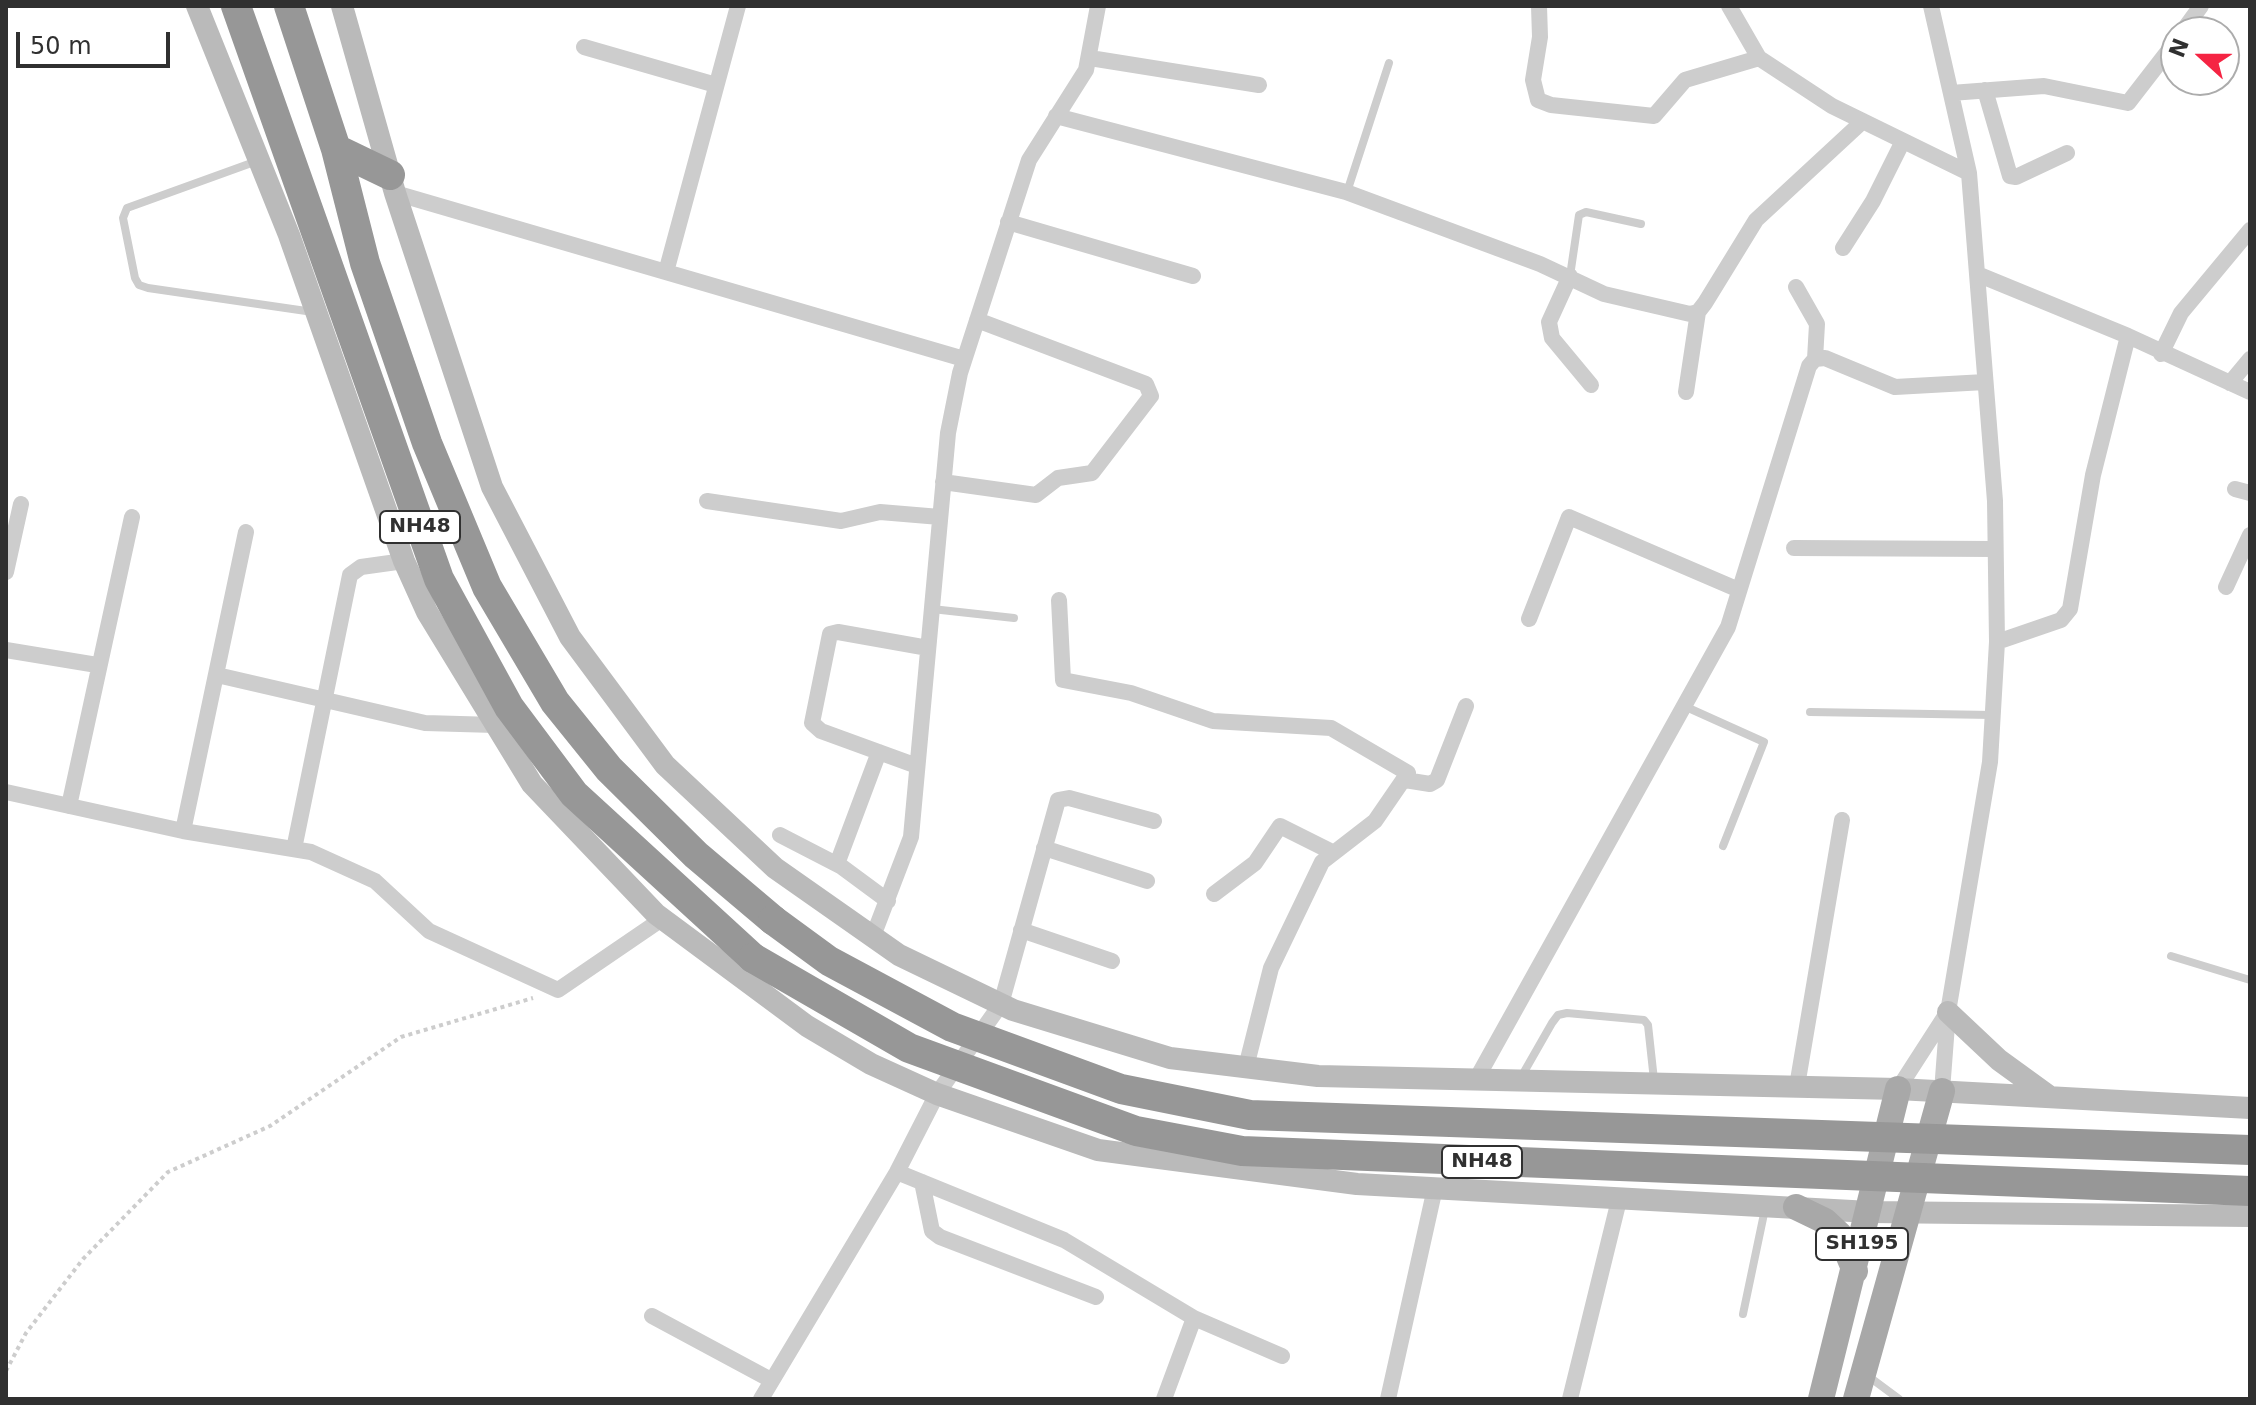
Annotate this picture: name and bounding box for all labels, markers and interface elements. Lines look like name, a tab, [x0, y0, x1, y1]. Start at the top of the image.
scale bar	[20, 16, 174, 66]
north arrow	[2160, 16, 2240, 96]
text: 50 m	[30, 32, 92, 60]
text: N	[2164, 35, 2194, 61]
road number: NH48	[380, 511, 460, 543]
road number: NH48	[1442, 1146, 1522, 1178]
road number: SH195	[1816, 1228, 1908, 1260]

